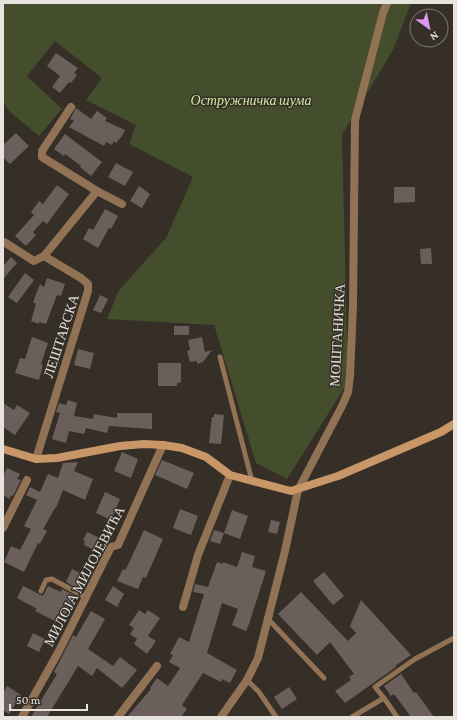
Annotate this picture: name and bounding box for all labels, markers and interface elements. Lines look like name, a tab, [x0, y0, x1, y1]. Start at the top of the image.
north arrow	[409, 8, 449, 48]
text: N	[428, 29, 441, 44]
park label: Остружничка шума	[191, 92, 311, 108]
street label: МОШТАНИЧКА	[326, 282, 348, 387]
street label: ЛЕШТАРСКА	[40, 291, 82, 380]
street label: МИЛОЈА МИЛОЈЕВИЋА	[40, 502, 128, 649]
scale bar	[10, 686, 87, 712]
text: 50 m	[16, 693, 41, 707]

